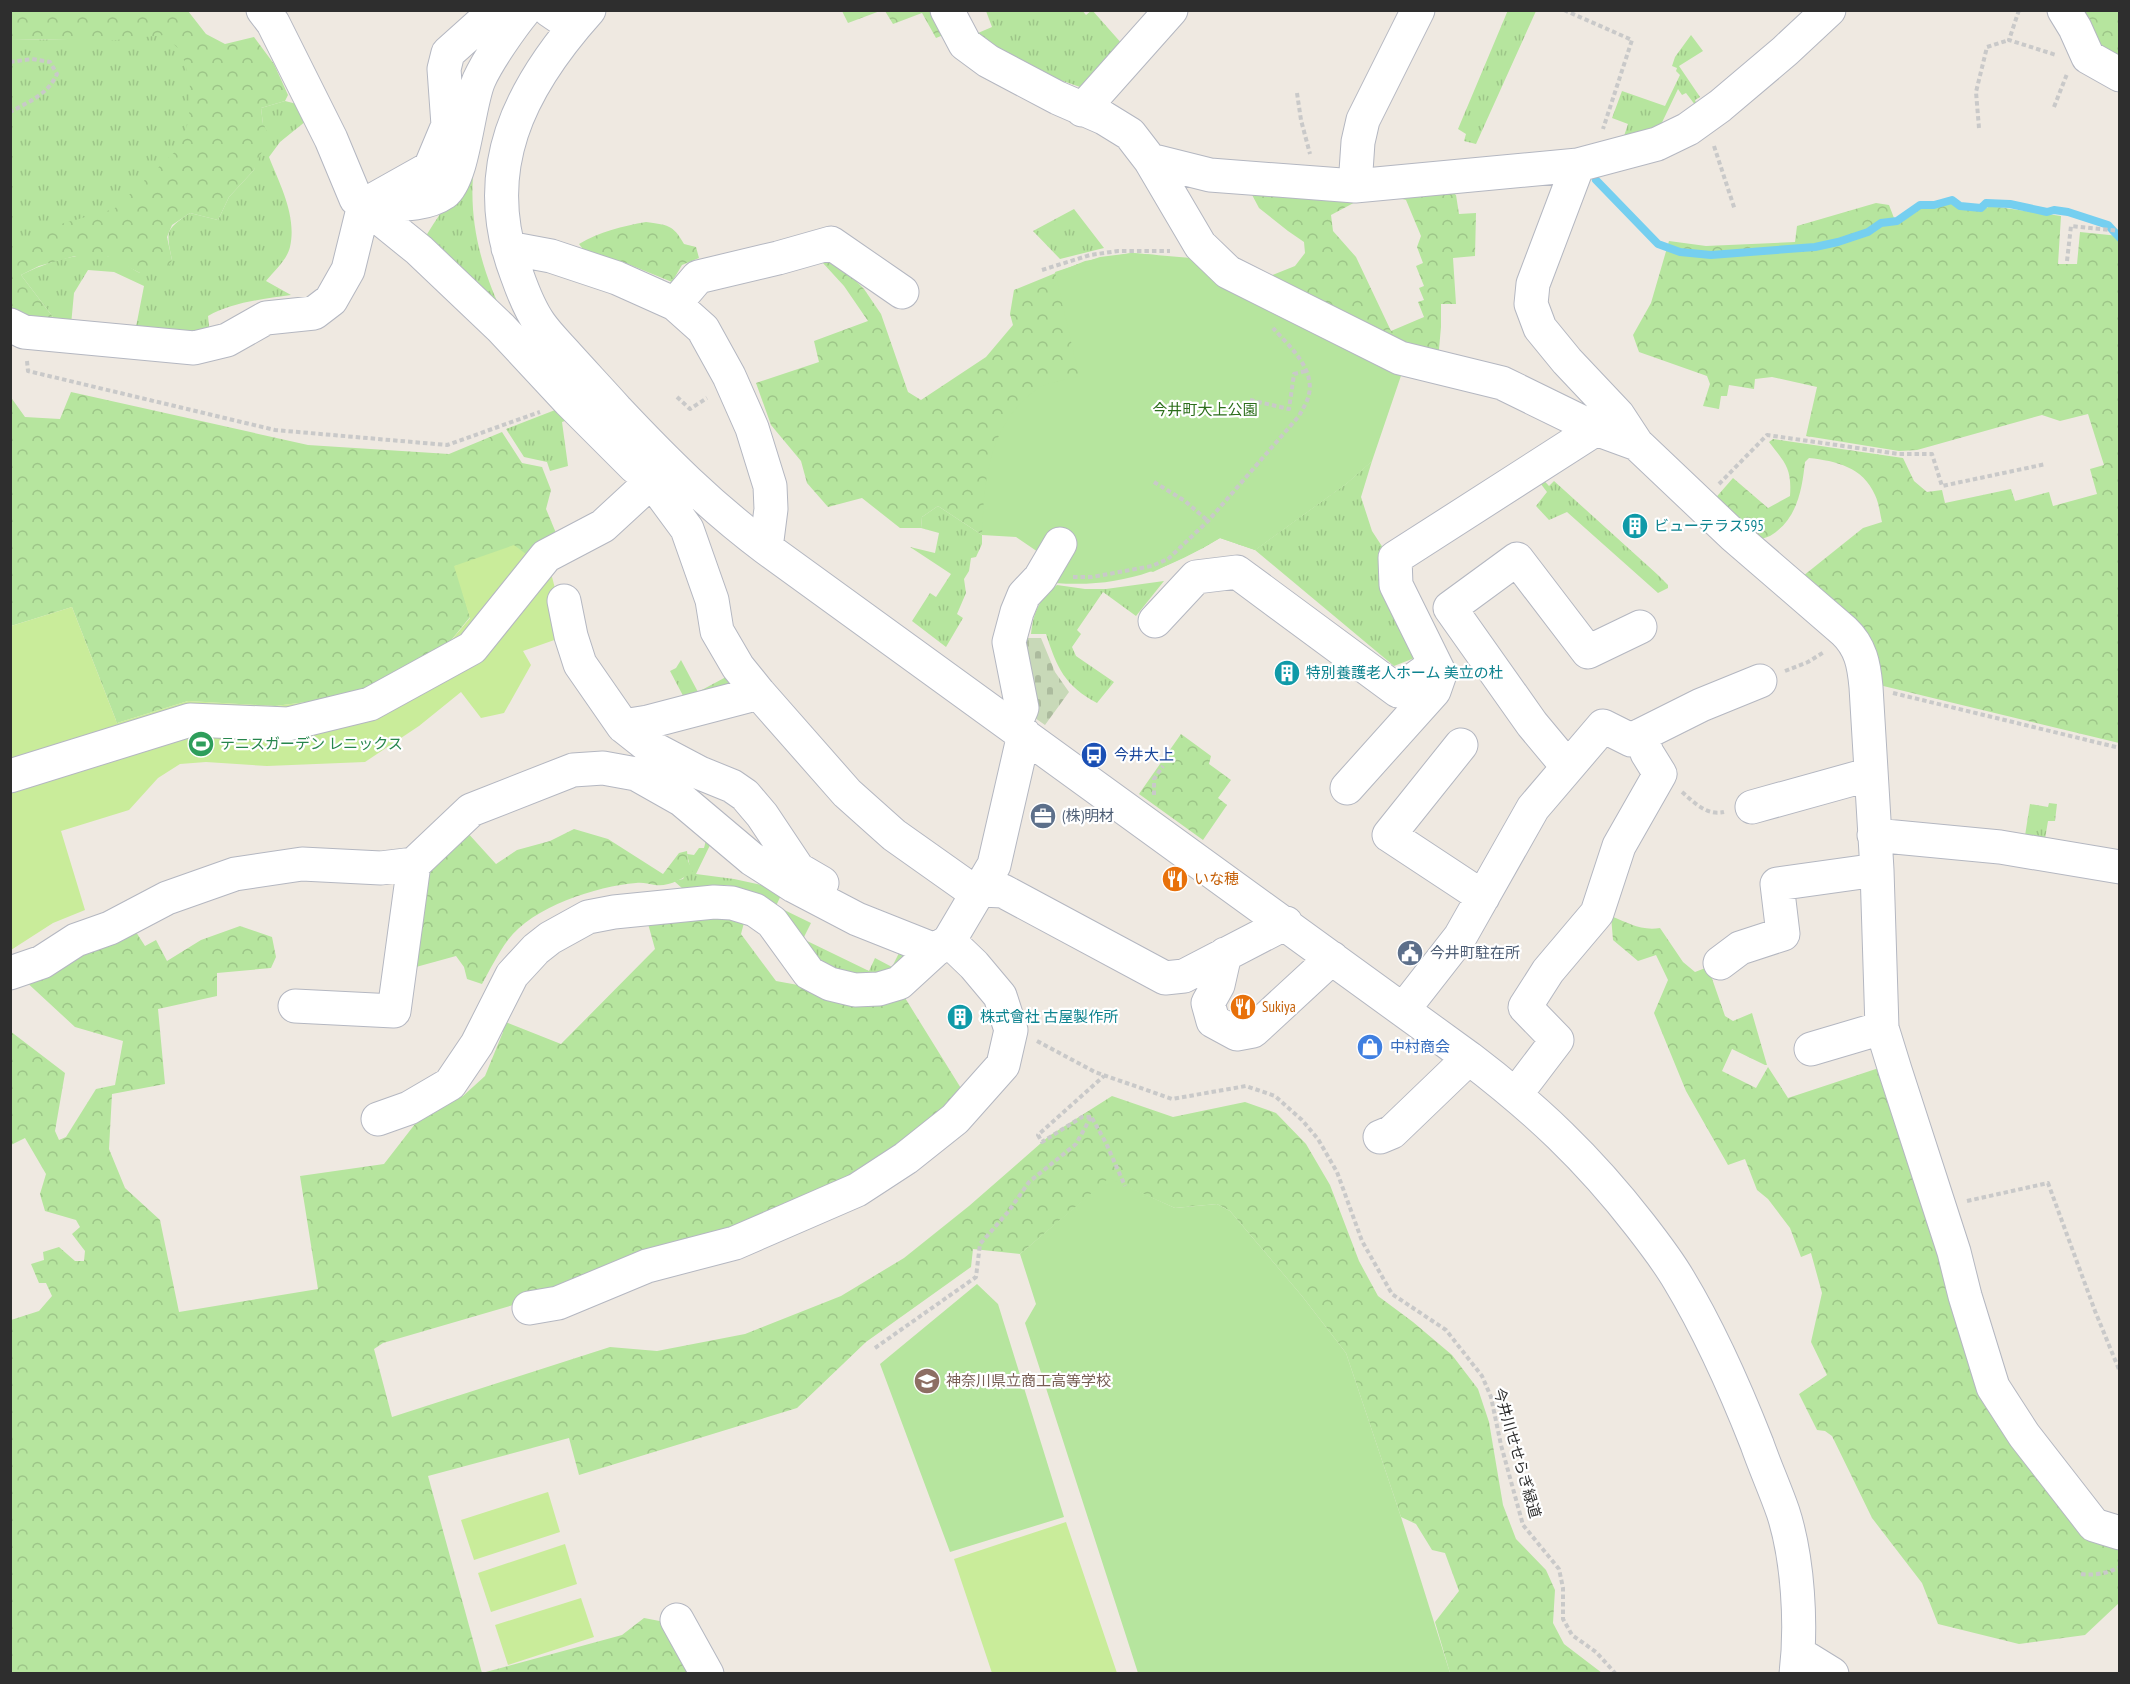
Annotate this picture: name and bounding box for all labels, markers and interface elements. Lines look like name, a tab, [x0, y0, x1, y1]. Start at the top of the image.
park label: 今井町大上公園	[1152, 400, 1258, 419]
building icon: ビューテラス595	[1620, 511, 1650, 541]
place label: ビューテラス595	[1654, 516, 1764, 535]
building icon: 特別養護老人ホーム 美立の杜	[1272, 658, 1302, 688]
place label: 特別養護老人ホーム 美立の杜	[1306, 663, 1504, 682]
sports icon: テニスガーデン レニックス	[186, 729, 216, 759]
place label: テニスガーデン レニックス	[220, 734, 403, 753]
bus stop icon: 今井大上	[1079, 740, 1109, 770]
place label: 今井大上	[1114, 745, 1174, 764]
office icon: (株)明材	[1028, 801, 1058, 831]
place label: (株)明材	[1062, 806, 1114, 825]
restaurant icon: いな穂	[1160, 864, 1190, 894]
place label: いな穂	[1194, 869, 1239, 888]
public building icon: 今井町駐在所	[1395, 938, 1425, 968]
place label: 今井町駐在所	[1430, 943, 1520, 962]
restaurant icon: Sukiya	[1228, 992, 1258, 1022]
place label: Sukiya	[1262, 997, 1296, 1016]
building icon: 株式會社 古屋製作所	[945, 1002, 975, 1032]
place label: 株式會社 古屋製作所	[980, 1007, 1118, 1026]
shop icon: 中村商会	[1355, 1032, 1385, 1062]
place label: 中村商会	[1390, 1037, 1450, 1056]
school or university icon: 神奈川県立商工高等学校	[912, 1366, 942, 1396]
place label: 神奈川県立商工高等学校	[946, 1371, 1111, 1390]
street label: 今井川せせらぎ緑道	[1490, 1385, 1545, 1520]

